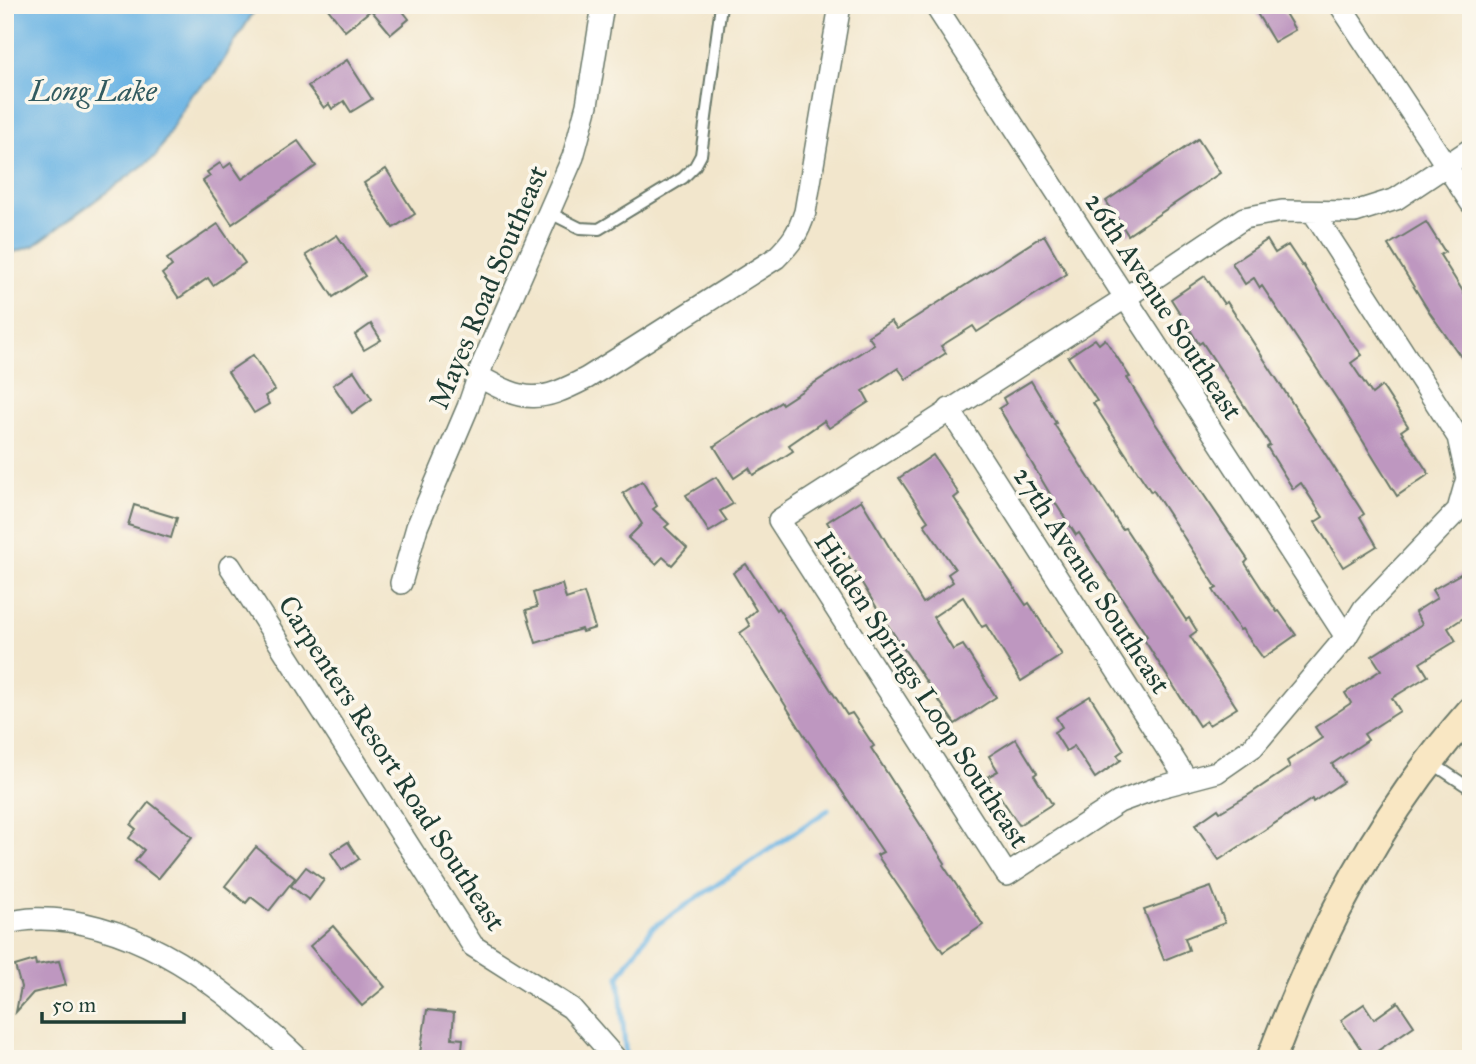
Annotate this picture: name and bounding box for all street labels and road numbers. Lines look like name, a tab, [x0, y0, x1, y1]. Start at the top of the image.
street label: Mayes Road Southeast	[421, 160, 555, 414]
street label: 26th Avenue Southeast	[1077, 186, 1251, 426]
street label: 27th Avenue Southeast	[1005, 460, 1179, 700]
street label: Hidden Springs Loop Southeast	[807, 526, 1037, 854]
street label: Carpenters Resort Road Southeast	[270, 589, 514, 937]

